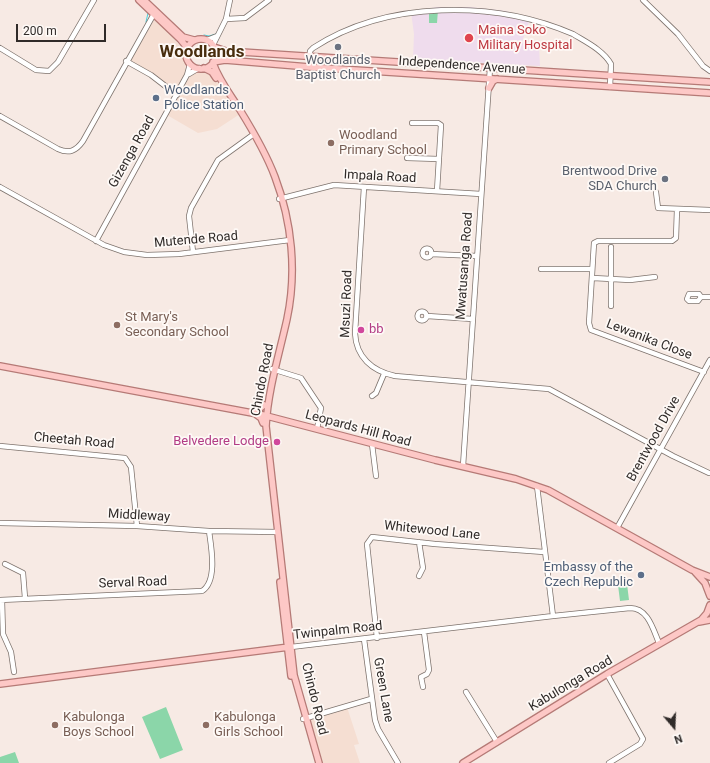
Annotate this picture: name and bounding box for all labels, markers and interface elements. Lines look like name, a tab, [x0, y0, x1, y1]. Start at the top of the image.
scale bar	[18, 16, 108, 42]
place label: Maina Soko Military Hospital	[478, 23, 572, 54]
text: 200 m	[23, 24, 57, 38]
marker: Maina Soko Military Hospital	[463, 32, 475, 44]
marker: Woodlands Baptist Church	[333, 42, 343, 52]
district label: Woodlands	[160, 43, 244, 63]
place label: Woodlands Baptist Church	[295, 53, 381, 84]
street label: Independence Avenue	[398, 54, 526, 78]
place label: Woodlands Police Station	[164, 83, 244, 114]
marker: Woodlands Police Station	[151, 93, 161, 103]
street label: Gizenga Road	[106, 113, 158, 191]
place label: Woodland Primary School	[339, 128, 427, 159]
marker: Woodland Primary School	[326, 138, 336, 148]
place label: Brentwood Drive SDA Church	[562, 164, 657, 195]
street label: Impala Road	[343, 167, 417, 187]
marker: Brentwood Drive SDA Church	[660, 174, 670, 184]
street label: Mwatusanga Road	[453, 212, 477, 320]
street label: Mutende Road	[153, 229, 239, 251]
street label: Msuzi Road	[338, 270, 356, 338]
place label: St Mary's Secondary School	[125, 310, 229, 341]
street label: Lewanika Close	[604, 316, 694, 364]
marker: St Mary's Secondary School	[112, 320, 122, 330]
place label: bb	[369, 322, 384, 338]
marker: bb	[356, 325, 366, 335]
street label: Chindo Road	[248, 342, 278, 418]
street label: Brentwood Drive	[624, 394, 684, 484]
street label: Leopards Hill Road	[303, 407, 413, 451]
street label: Cheetah Road	[33, 430, 115, 452]
place label: Belvedere Lodge	[173, 434, 269, 450]
marker: Belvedere Lodge	[272, 437, 282, 447]
street label: Middleway	[108, 507, 170, 525]
street label: Whitewood Lane	[383, 518, 481, 544]
place label: Embassy of the Czech Republic	[544, 560, 633, 591]
marker: Embassy of the Czech Republic	[636, 570, 646, 580]
street label: Serval Road	[98, 574, 168, 592]
street label: Twinpalm Road	[293, 619, 383, 643]
street label: Kabulonga Road	[526, 653, 616, 715]
street label: Green Lane	[370, 656, 396, 724]
street label: Chindo Road	[298, 661, 330, 737]
north arrow	[654, 707, 694, 747]
place label: Kabulonga Boys School	[63, 710, 134, 741]
place label: Kabulonga Girls School	[214, 710, 283, 741]
marker: Kabulonga Boys School	[50, 720, 60, 730]
marker: Kabulonga Girls School	[201, 720, 211, 730]
text: N	[672, 731, 684, 746]

